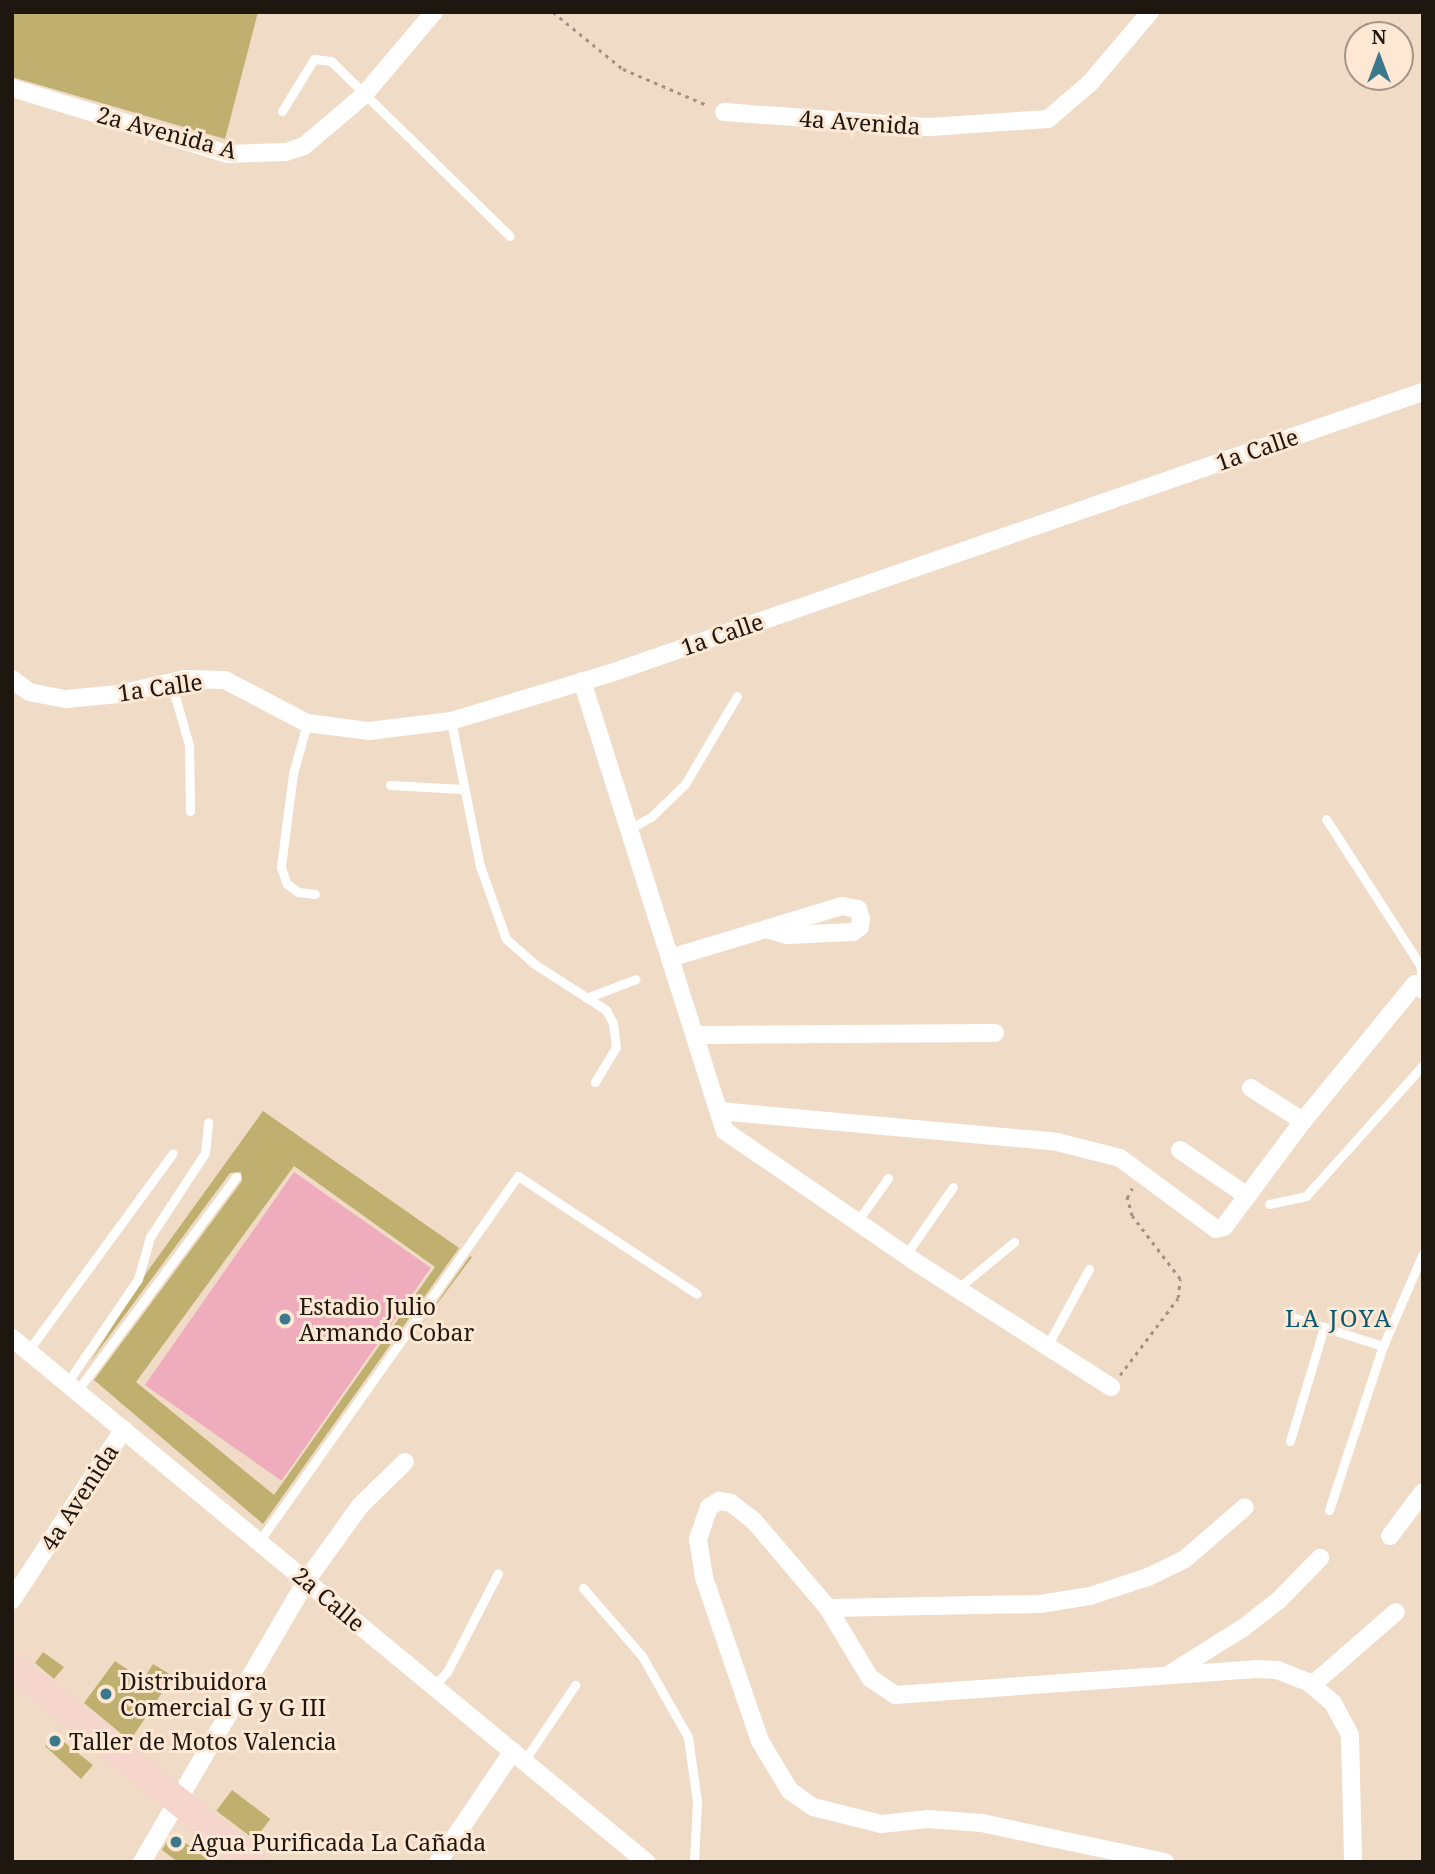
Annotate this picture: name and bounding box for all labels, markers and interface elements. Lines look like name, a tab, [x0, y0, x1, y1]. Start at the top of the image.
north arrow	[1344, 21, 1414, 91]
text: N	[1372, 24, 1386, 50]
street label: 2a Avenida A	[94, 100, 240, 164]
street label: 4a Avenida	[798, 104, 922, 140]
street label: 1a Calle	[1212, 422, 1302, 476]
street label: 1a Calle	[677, 607, 767, 661]
street label: 1a Calle	[116, 667, 204, 707]
place label: Estadio Julio Armando Cobar	[299, 1292, 474, 1346]
district label: LA JOYA	[1286, 1304, 1392, 1332]
marker: Estadio Julio Armando Cobar	[277, 1311, 293, 1327]
street label: 4a Avenida	[34, 1439, 124, 1555]
street label: 2a Calle	[287, 1561, 371, 1637]
place label: Distribuidora Comercial G y G III	[120, 1667, 326, 1721]
marker: Distribuidora Comercial G y G III	[98, 1686, 114, 1702]
place label: Taller de Motos Valencia	[69, 1727, 337, 1755]
marker: Taller de Motos Valencia	[47, 1733, 63, 1749]
place label: Agua Purificada La Cañada	[190, 1828, 486, 1856]
marker: Agua Purificada La Cañada	[168, 1834, 184, 1850]

